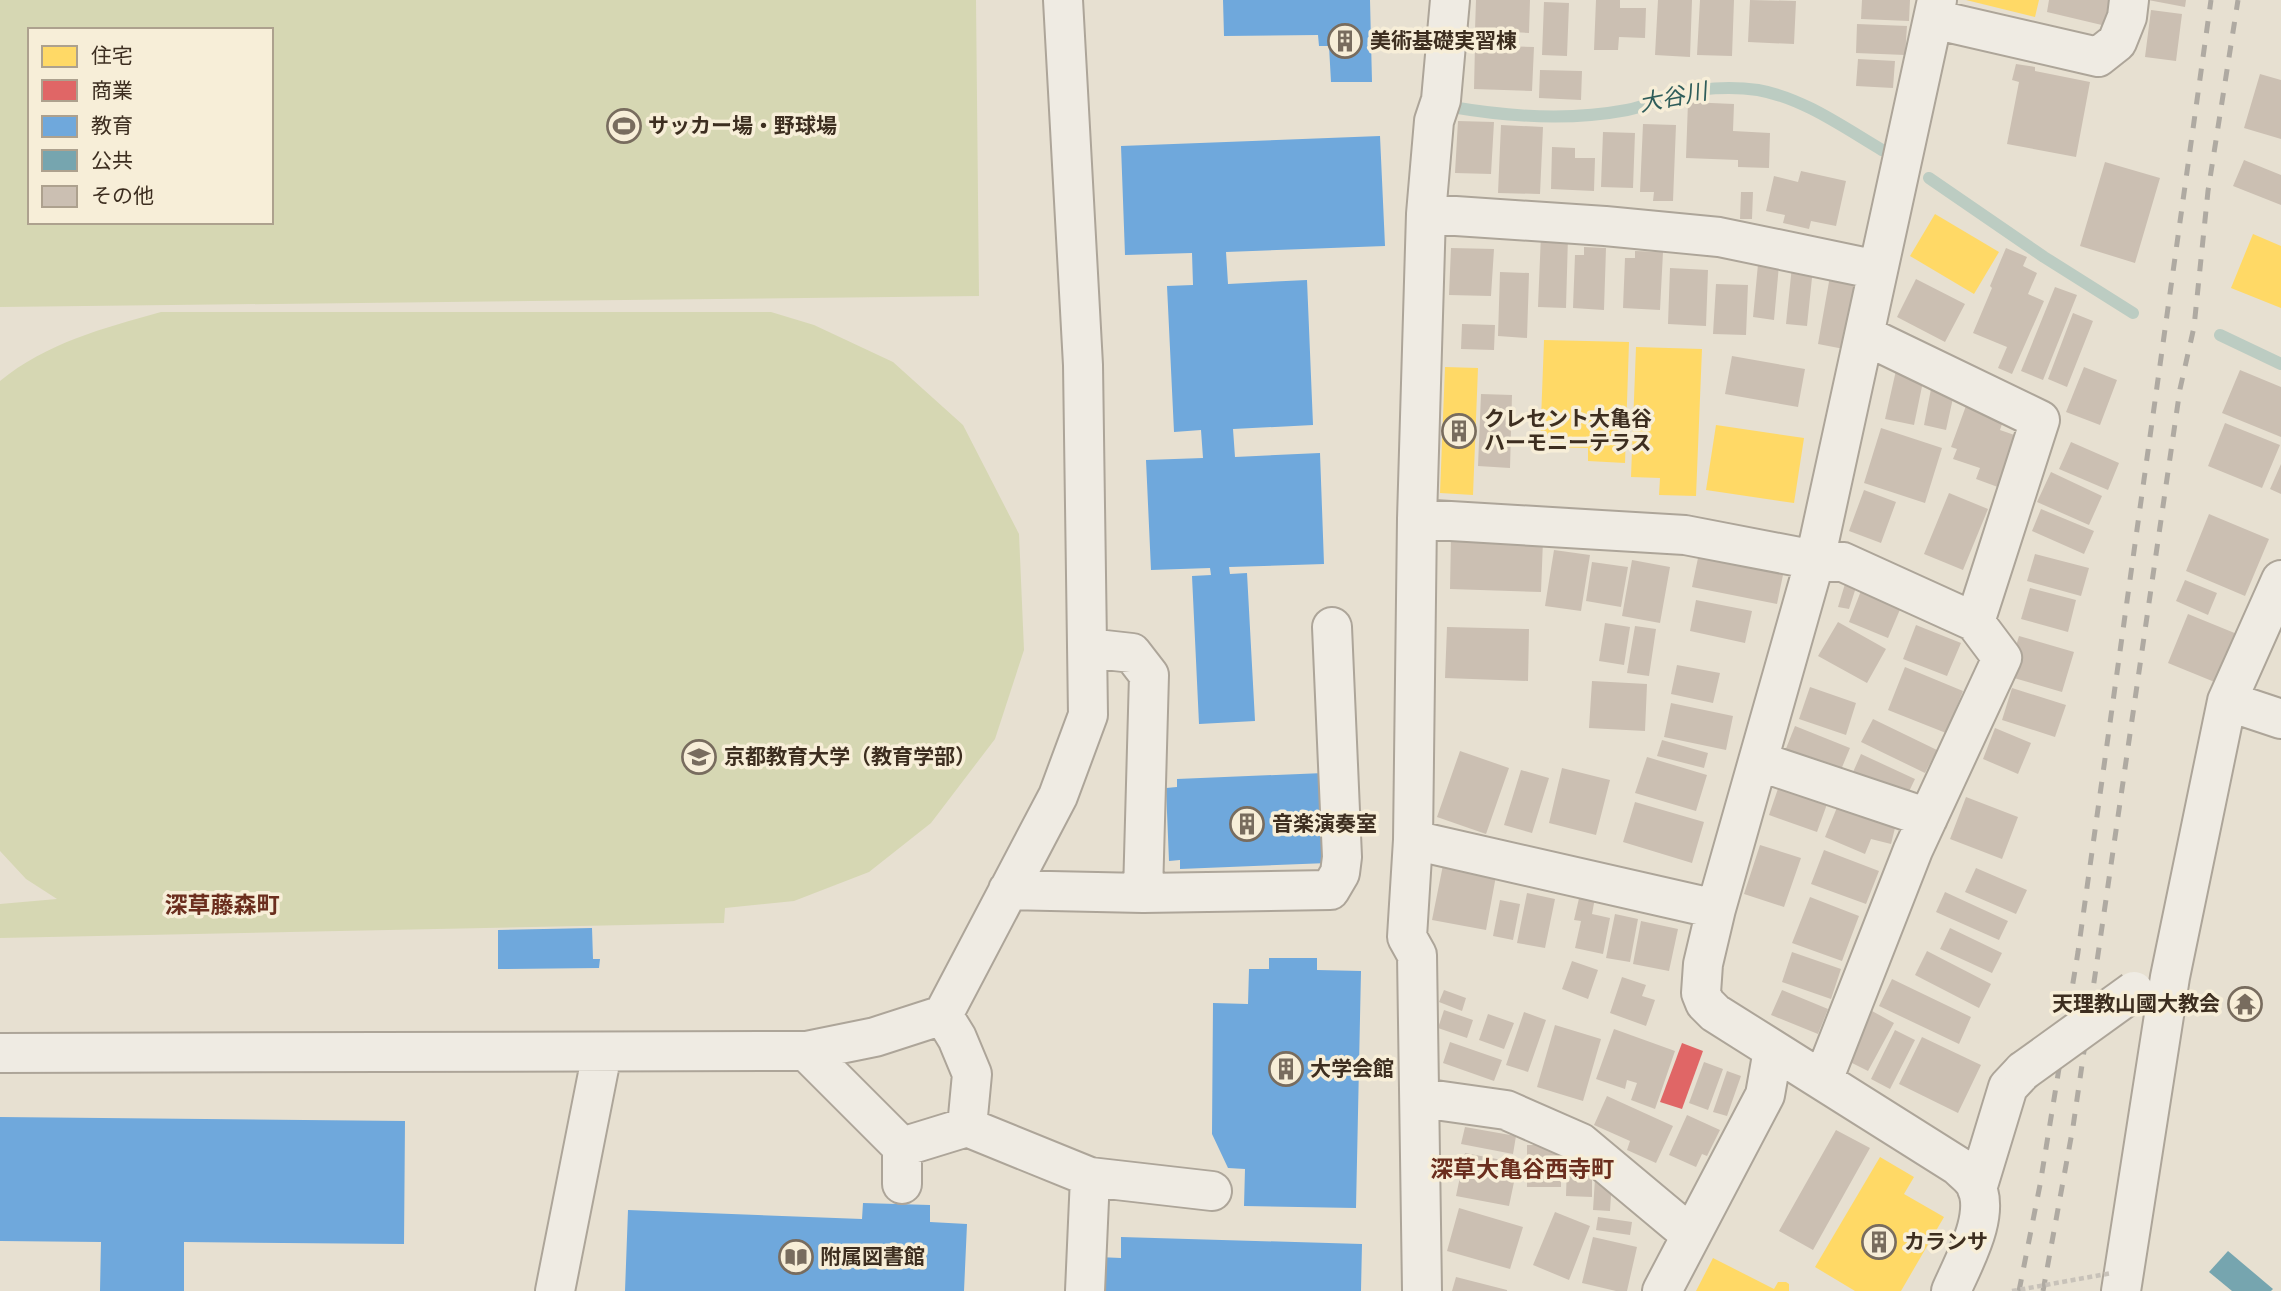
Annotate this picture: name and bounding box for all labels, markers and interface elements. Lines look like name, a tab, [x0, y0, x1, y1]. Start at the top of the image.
building icon: 美術基礎実習棟	[1326, 22, 1364, 60]
legend	[28, 28, 273, 224]
place label: 美術基礎実習棟	[1370, 29, 1517, 53]
text: 住宅	[91, 44, 133, 68]
water label: 大谷川	[1637, 78, 1712, 116]
text: 商業	[91, 79, 133, 103]
sports icon: サッカー場・野球場	[605, 107, 643, 145]
text: 教育	[91, 114, 133, 138]
place label: サッカー場・野球場	[648, 114, 837, 138]
text: 公共	[91, 149, 133, 173]
text: その他	[91, 184, 154, 208]
place label: クレセント大亀谷 ハーモニーテラス	[1484, 407, 1652, 455]
building icon: クレセント大亀谷 ハーモニーテラス	[1440, 412, 1478, 450]
school or university icon: 京都教育大学（教育学部）	[680, 738, 718, 776]
place label: 京都教育大学（教育学部）	[724, 745, 976, 769]
building icon: 音楽演奏室	[1228, 805, 1266, 843]
place label: 音楽演奏室	[1272, 812, 1377, 836]
district label: 深草藤森町	[165, 893, 280, 918]
temple icon: 天理教山國大教会	[2226, 985, 2264, 1023]
place label: 天理教山國大教会	[2052, 992, 2220, 1016]
building icon: 大学会館	[1267, 1050, 1305, 1088]
place label: 大学会館	[1310, 1057, 1394, 1081]
district label: 深草大亀谷西寺町	[1430, 1157, 1614, 1182]
building icon: カランサ	[1860, 1223, 1898, 1261]
place label: カランサ	[1904, 1230, 1988, 1254]
library icon: 附属図書館	[777, 1238, 815, 1276]
place label: 附属図書館	[820, 1245, 925, 1269]

